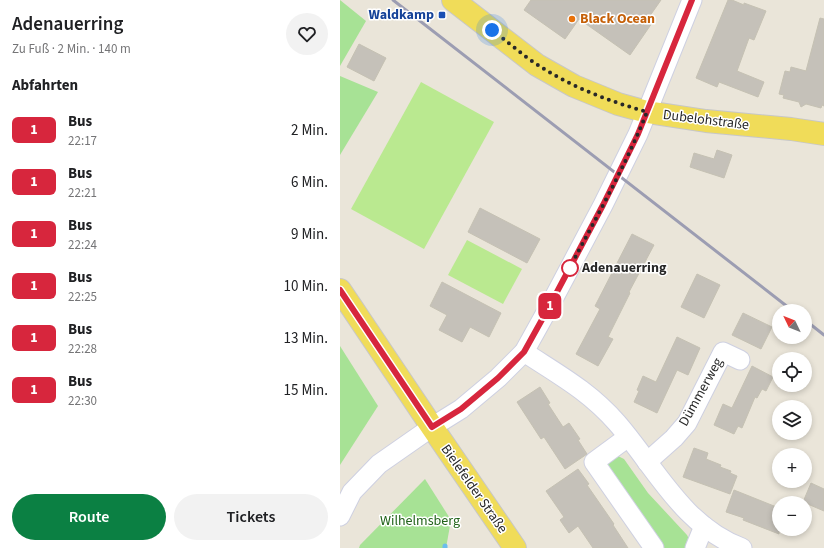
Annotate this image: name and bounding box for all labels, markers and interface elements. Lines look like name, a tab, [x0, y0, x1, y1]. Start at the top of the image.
place label: Waldkamp	[368, 5, 434, 25]
place label: Black Ocean	[580, 9, 655, 29]
marker: Waldkamp	[437, 10, 447, 20]
text: Adenauerring	[12, 11, 123, 38]
button: heart	[286, 13, 328, 55]
marker: Black Ocean	[567, 14, 577, 24]
your location	[482, 20, 502, 40]
text: Zu Fuß · 2 Min. · 140 m	[12, 40, 131, 58]
text: Abfahrten	[12, 75, 78, 96]
street label: Dubelohstraße	[662, 105, 750, 135]
text: Bus	[68, 111, 92, 132]
text: 1	[30, 120, 38, 140]
text: 2 Min.	[291, 120, 328, 141]
text: 22:17	[68, 132, 97, 150]
text: Bus	[68, 163, 92, 184]
text: 1	[30, 172, 38, 192]
text: 6 Min.	[291, 172, 328, 193]
text: 22:21	[68, 184, 97, 202]
text: Bus	[68, 215, 92, 236]
text: 1	[30, 224, 38, 244]
text: 9 Min.	[291, 224, 328, 245]
text: 22:24	[68, 236, 97, 254]
place label: Adenauerring	[581, 258, 667, 278]
marker: Adenauerring	[561, 259, 579, 277]
text: Bus	[68, 267, 92, 288]
text: 1	[30, 276, 38, 296]
text: 10 Min.	[284, 276, 328, 297]
text: 22:25	[68, 288, 97, 306]
line badge: 1	[537, 293, 563, 319]
text: 1	[546, 296, 554, 316]
north arrow	[772, 304, 812, 344]
map controls	[772, 304, 812, 536]
text: Bus	[68, 319, 92, 340]
text: 1	[30, 328, 38, 348]
text: 13 Min.	[284, 328, 328, 349]
text: 22:28	[68, 340, 97, 358]
button: locate	[772, 352, 812, 392]
street label: Dümmerweg	[674, 354, 728, 430]
text: Bus	[68, 371, 92, 392]
text: 1	[30, 380, 38, 400]
text: 15 Min.	[284, 380, 328, 401]
text: 22:30	[68, 392, 97, 410]
button: layers	[772, 400, 812, 440]
street label: Bielefelder Straße	[436, 441, 512, 538]
button: +	[772, 448, 812, 488]
button: Route	[12, 494, 166, 540]
button: Tickets	[174, 494, 328, 540]
button: −	[772, 496, 812, 536]
park label: Wilhelmsberg	[380, 511, 460, 531]

